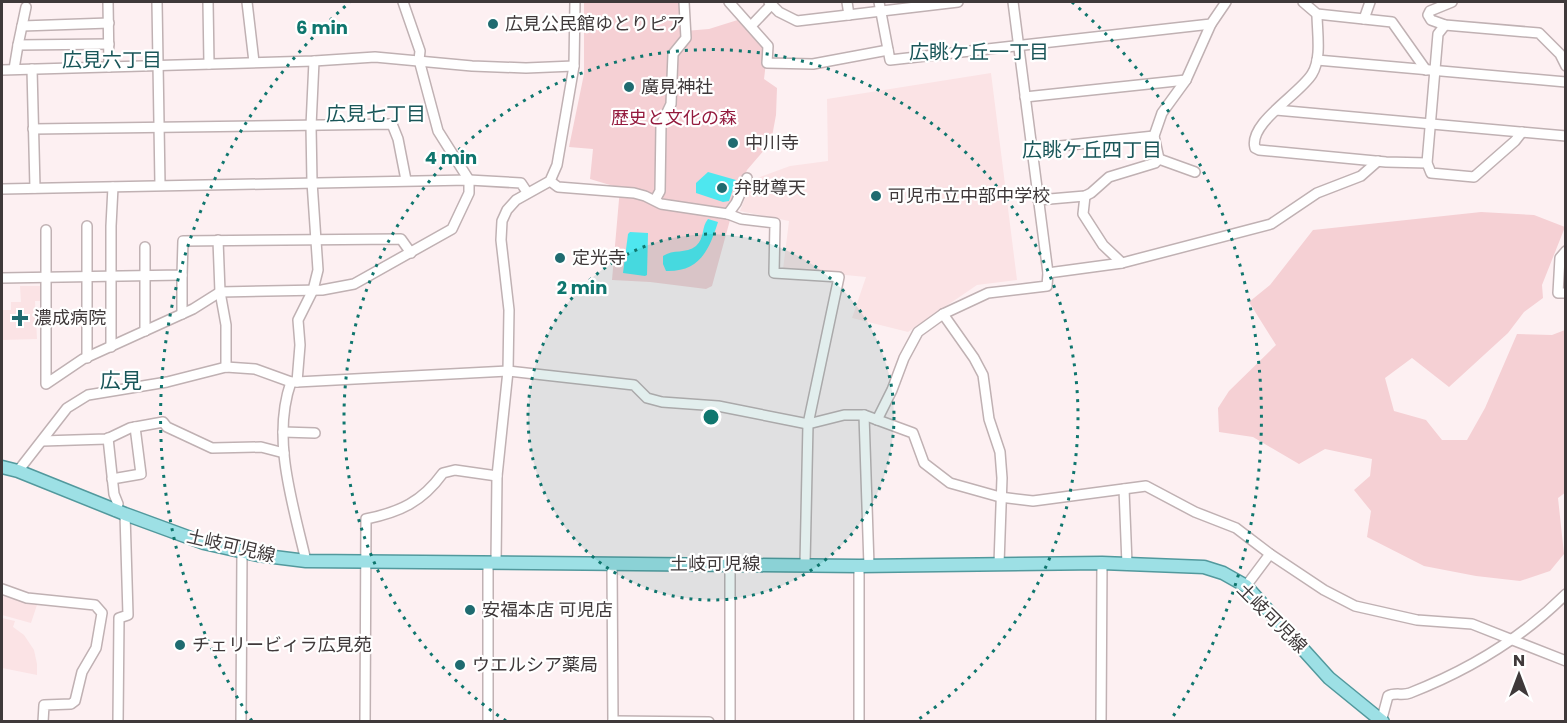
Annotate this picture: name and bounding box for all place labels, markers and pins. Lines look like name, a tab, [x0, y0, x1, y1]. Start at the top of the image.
place label: 広見公民館ゆとりピア	[505, 11, 685, 36]
marker: 広見公民館ゆとりピア	[486, 17, 500, 31]
place label: 廣見神社	[641, 74, 713, 99]
marker: 廣見神社	[622, 80, 636, 94]
place label: 中川寺	[745, 130, 799, 155]
marker: 中川寺	[726, 136, 740, 150]
place label: 弁財尊天	[734, 175, 806, 200]
marker: 弁財尊天	[715, 181, 729, 195]
place label: 可児市立中部中学校	[888, 183, 1050, 208]
marker: 可児市立中部中学校	[869, 189, 883, 203]
place label: 定光寺	[572, 245, 626, 270]
marker: 定光寺	[553, 251, 567, 265]
place label: 濃成病院	[34, 305, 106, 330]
marker: 濃成病院	[11, 309, 29, 327]
centre of rings	[701, 407, 721, 427]
place label: 安福本店 可児店	[482, 597, 613, 622]
marker: 安福本店 可児店	[463, 603, 477, 617]
place label: チェリービィラ広見苑	[192, 632, 372, 657]
marker: チェリービィラ広見苑	[173, 638, 187, 652]
place label: ウエルシア薬局	[472, 652, 598, 677]
marker: ウエルシア薬局	[453, 658, 467, 672]

